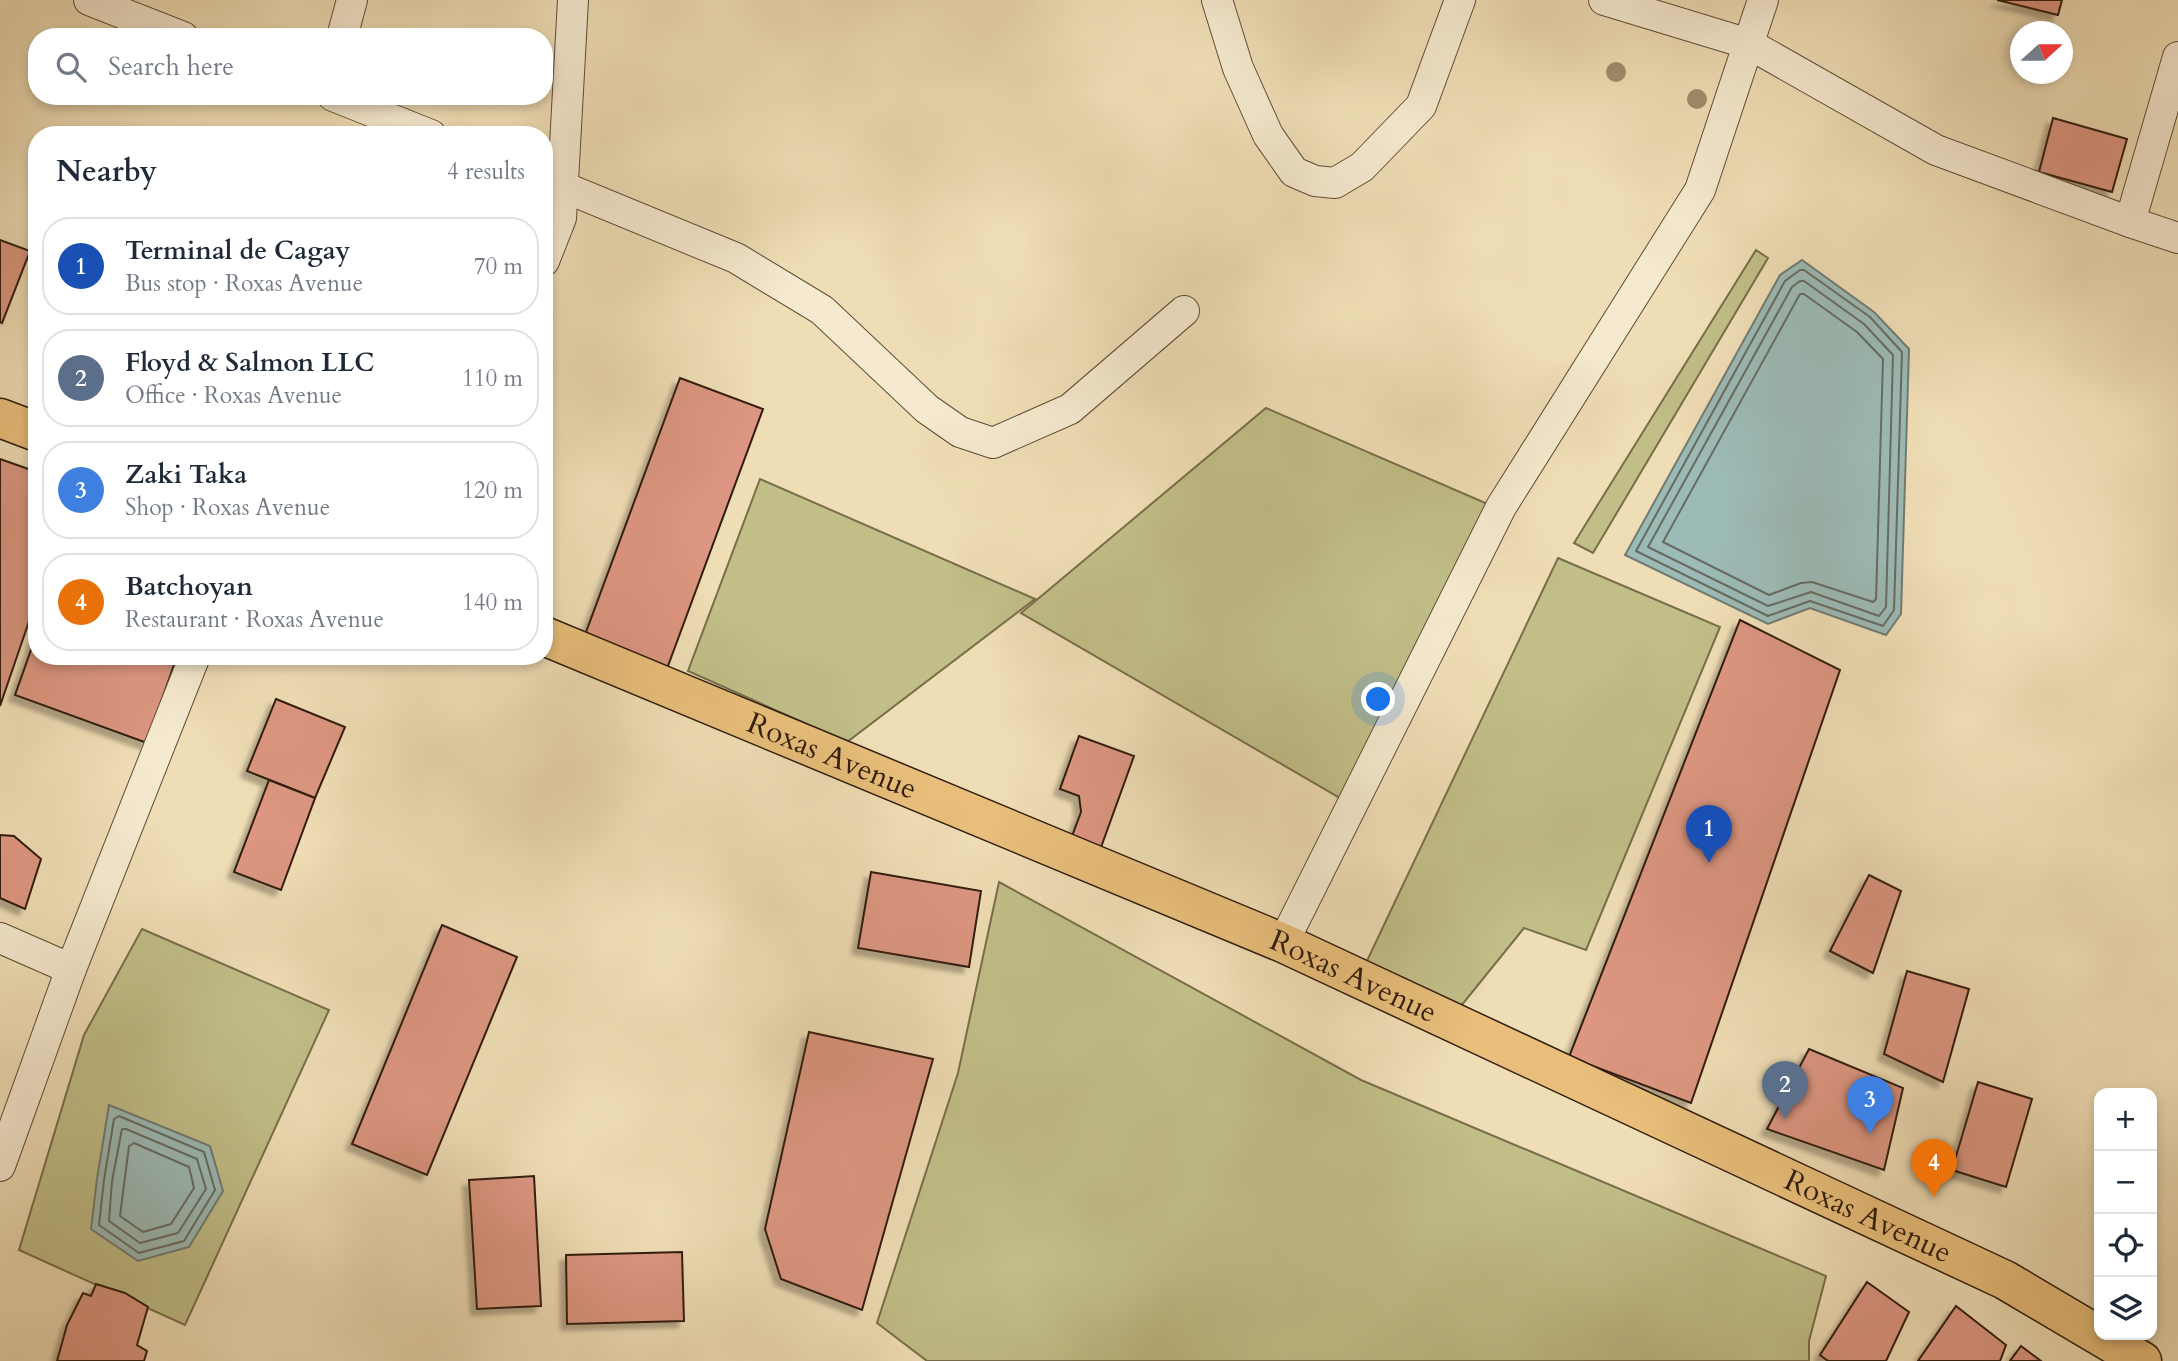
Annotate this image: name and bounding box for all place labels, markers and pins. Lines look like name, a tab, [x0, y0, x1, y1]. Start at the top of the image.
pin: 1	[1686, 805, 1732, 863]
pin: 2	[1762, 1061, 1808, 1119]
pin: 3	[1847, 1076, 1893, 1134]
pin: 4	[1911, 1139, 1957, 1197]

